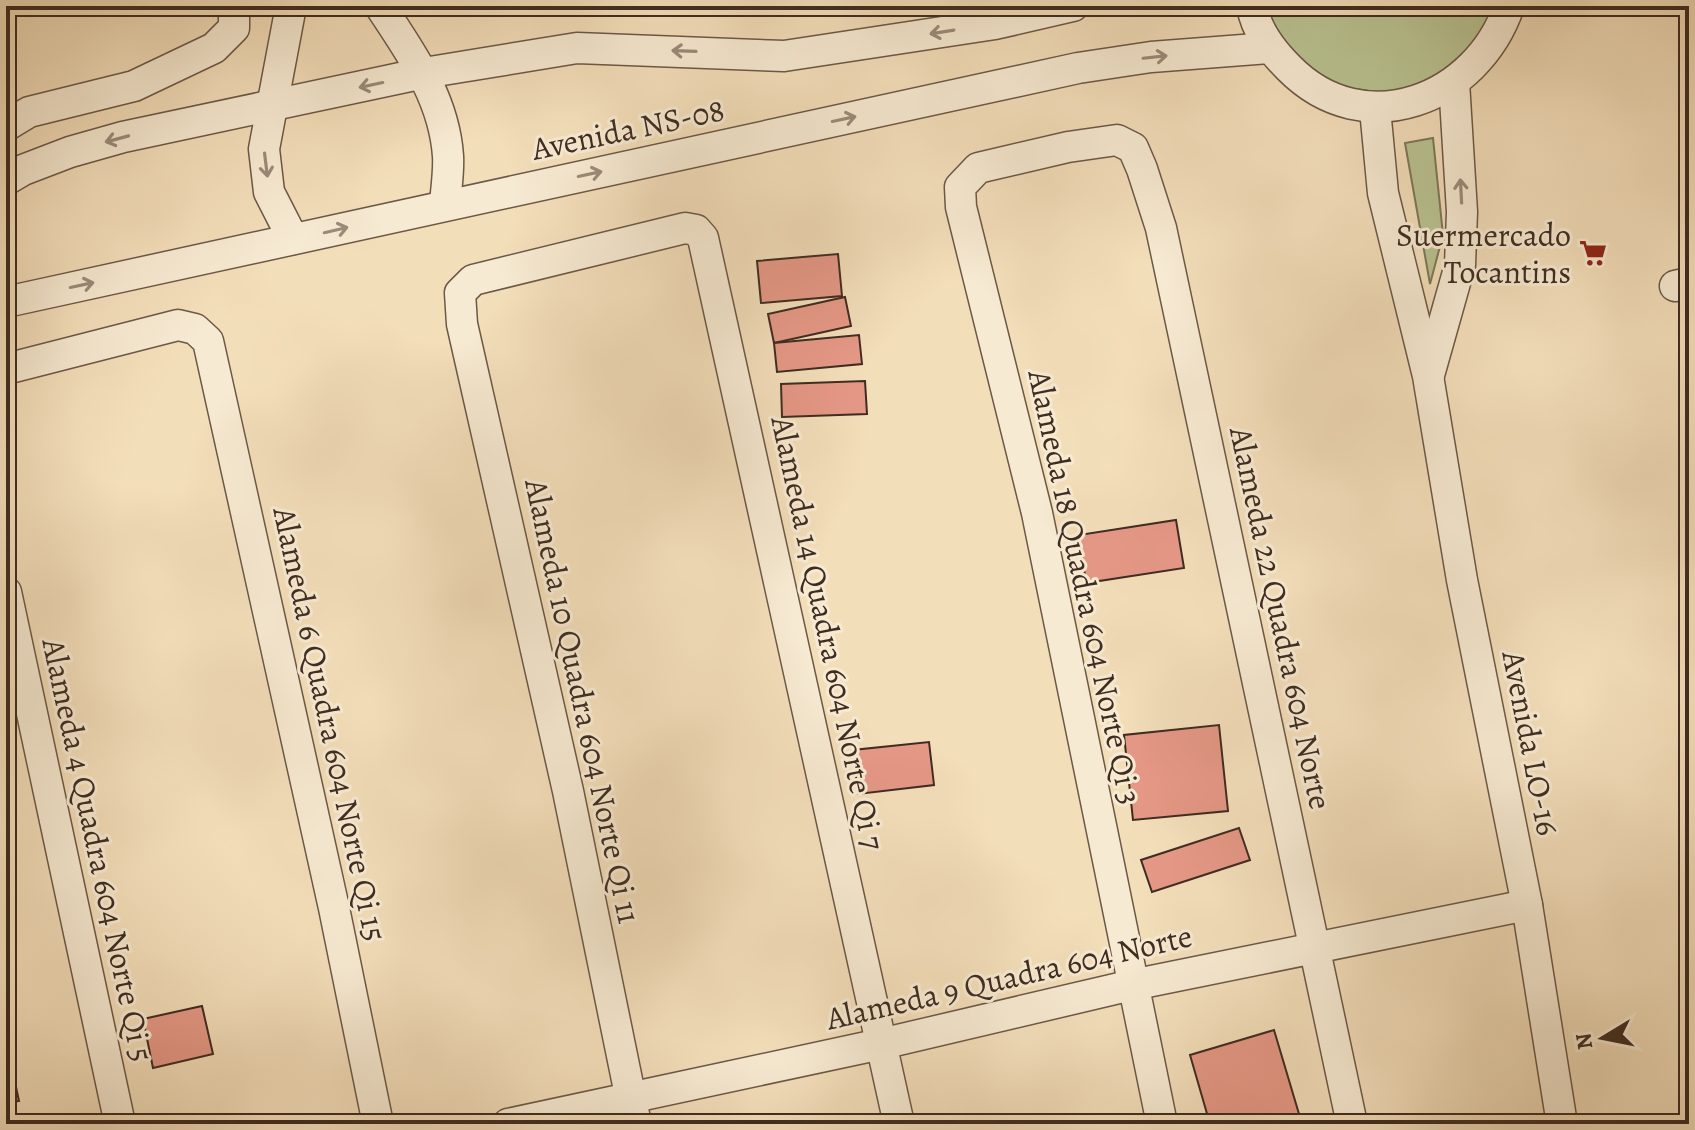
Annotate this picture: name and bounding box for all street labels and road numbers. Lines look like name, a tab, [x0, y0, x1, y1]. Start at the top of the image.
street label: Avenida NS-08	[527, 87, 728, 171]
street label: Alameda 18 Quadra 604 Norte Qi 3	[1017, 365, 1153, 808]
street label: Alameda 14 Quadra 604 Norte Qi 7	[760, 411, 896, 854]
street label: Alameda 22 Quadra 604 Norte	[1219, 422, 1343, 813]
street label: Alameda 10 Quadra 604 Norte Qi 11	[514, 474, 652, 927]
street label: Alameda 6 Quadra 604 Norte Qi 15	[262, 502, 398, 945]
street label: Alameda 4 Quadra 604 Norte Qi 5	[31, 633, 164, 1066]
street label: Avenida LO-16	[1491, 646, 1570, 839]
street label: Alameda 9 Quadra 604 Norte	[821, 913, 1196, 1041]

